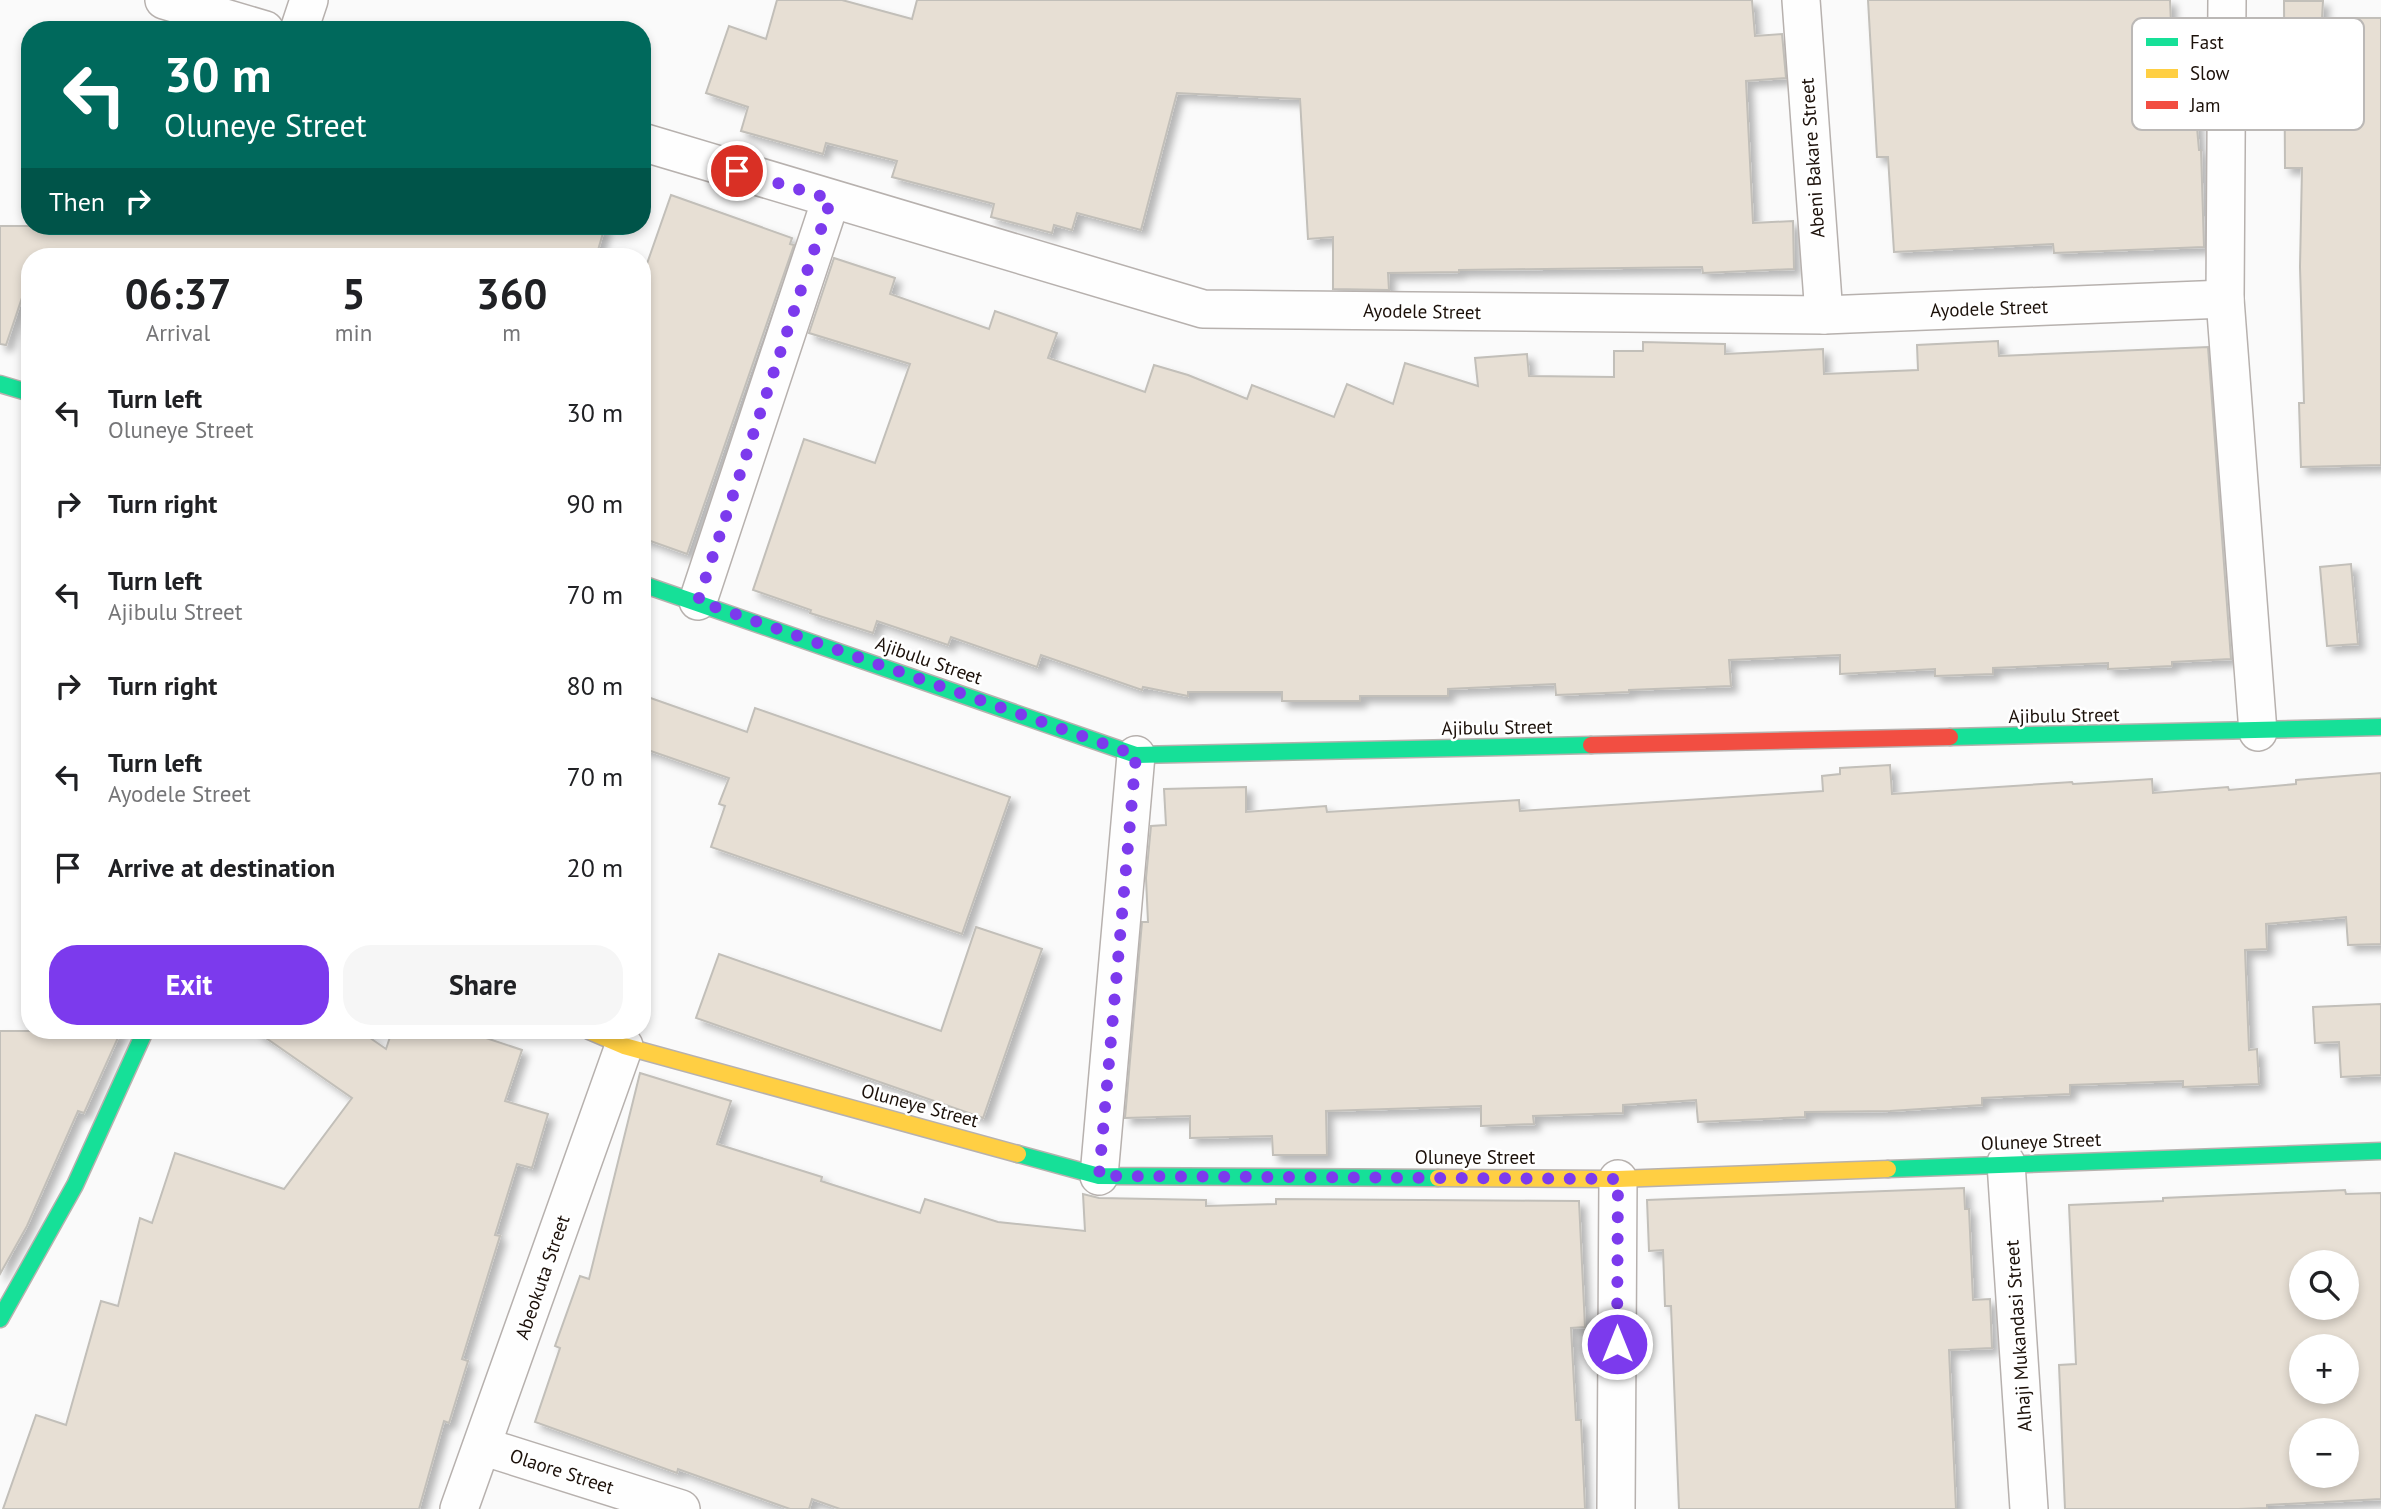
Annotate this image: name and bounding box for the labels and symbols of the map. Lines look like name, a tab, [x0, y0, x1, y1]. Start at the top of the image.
legend	[2132, 18, 2364, 130]
text: Fast	[2190, 30, 2224, 54]
text: Slow	[2190, 61, 2230, 85]
street label: Abeni Bakare Street	[1794, 77, 1830, 239]
text: Jam	[2189, 93, 2220, 117]
pin	[707, 141, 767, 201]
street label: Ayodele Street	[1930, 294, 2049, 322]
street label: Ayodele Street	[1363, 298, 1482, 324]
street label: Ajibulu Street	[873, 631, 986, 690]
street label: Ajibulu Street	[2008, 702, 2120, 728]
street label: Ajibulu Street	[1441, 714, 1553, 740]
street label: Oluneye Street	[859, 1078, 982, 1132]
street label: Oluneye Street	[1980, 1127, 2102, 1155]
street label: Oluneye Street	[1415, 1145, 1536, 1169]
street label: Abeokuta Street	[510, 1211, 575, 1342]
street label: Alhaji Mukandasi Street	[1999, 1239, 2037, 1433]
position arrow	[1580, 1307, 1654, 1381]
street label: Olaore Street	[507, 1443, 618, 1499]

